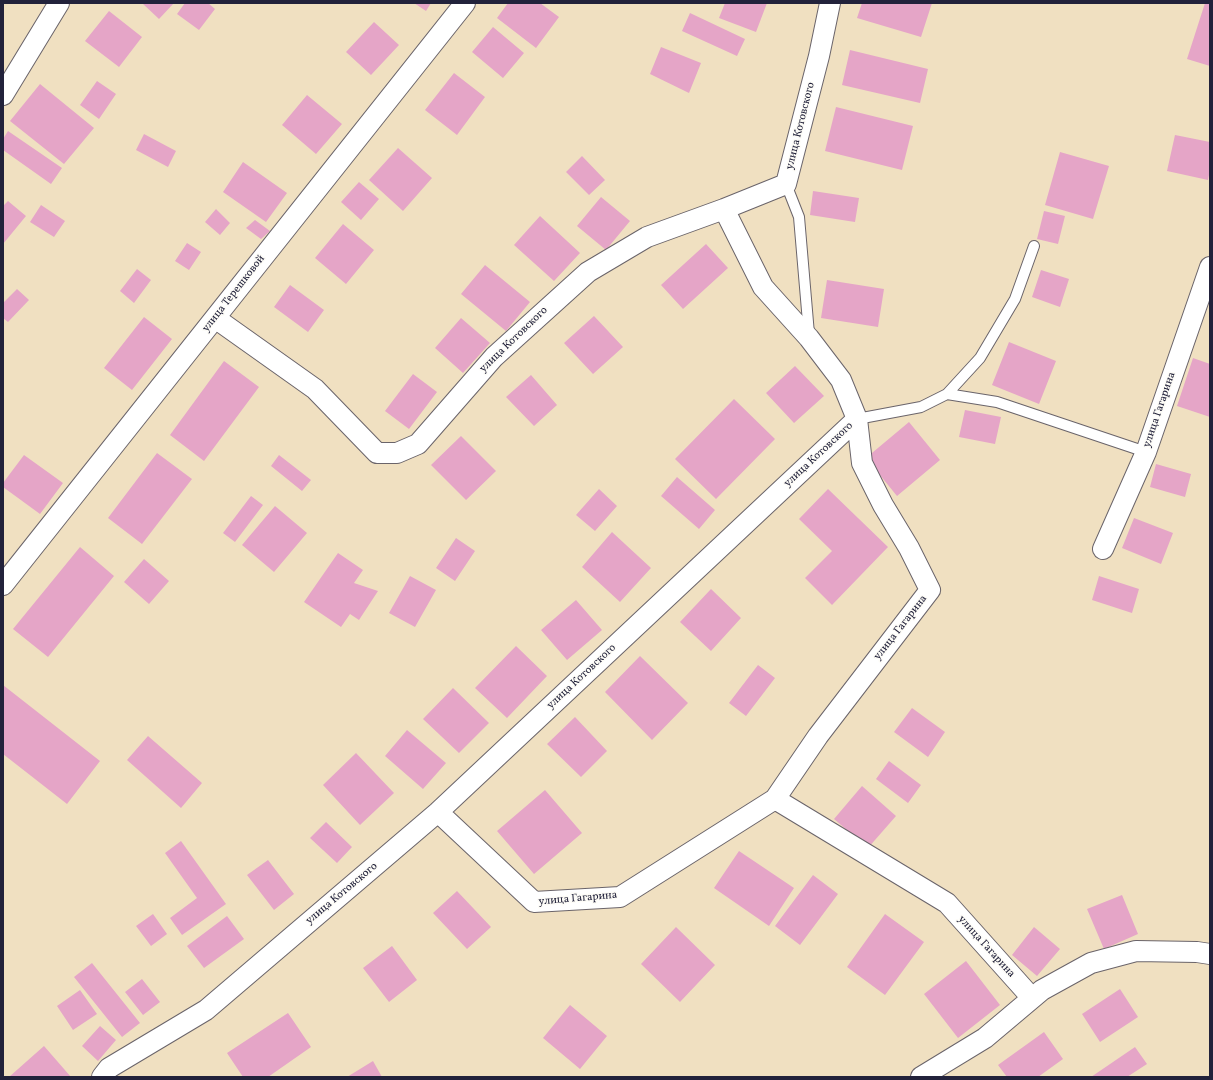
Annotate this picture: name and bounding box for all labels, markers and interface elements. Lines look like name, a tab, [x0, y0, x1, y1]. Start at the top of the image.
street label: улица Котовского	[784, 81, 818, 171]
street label: улица Терешковой	[200, 253, 268, 335]
street label: улица Котовского	[477, 304, 551, 376]
street label: улица Гагарина	[1141, 371, 1179, 449]
street label: улица Котовского	[782, 420, 856, 490]
street label: улица Гагарина	[871, 593, 931, 663]
street label: улица Котовского	[545, 642, 619, 712]
street label: улица Котовского	[303, 860, 381, 928]
street label: улица Гагарина	[538, 889, 618, 909]
street label: улица Гагарина	[955, 913, 1017, 981]

